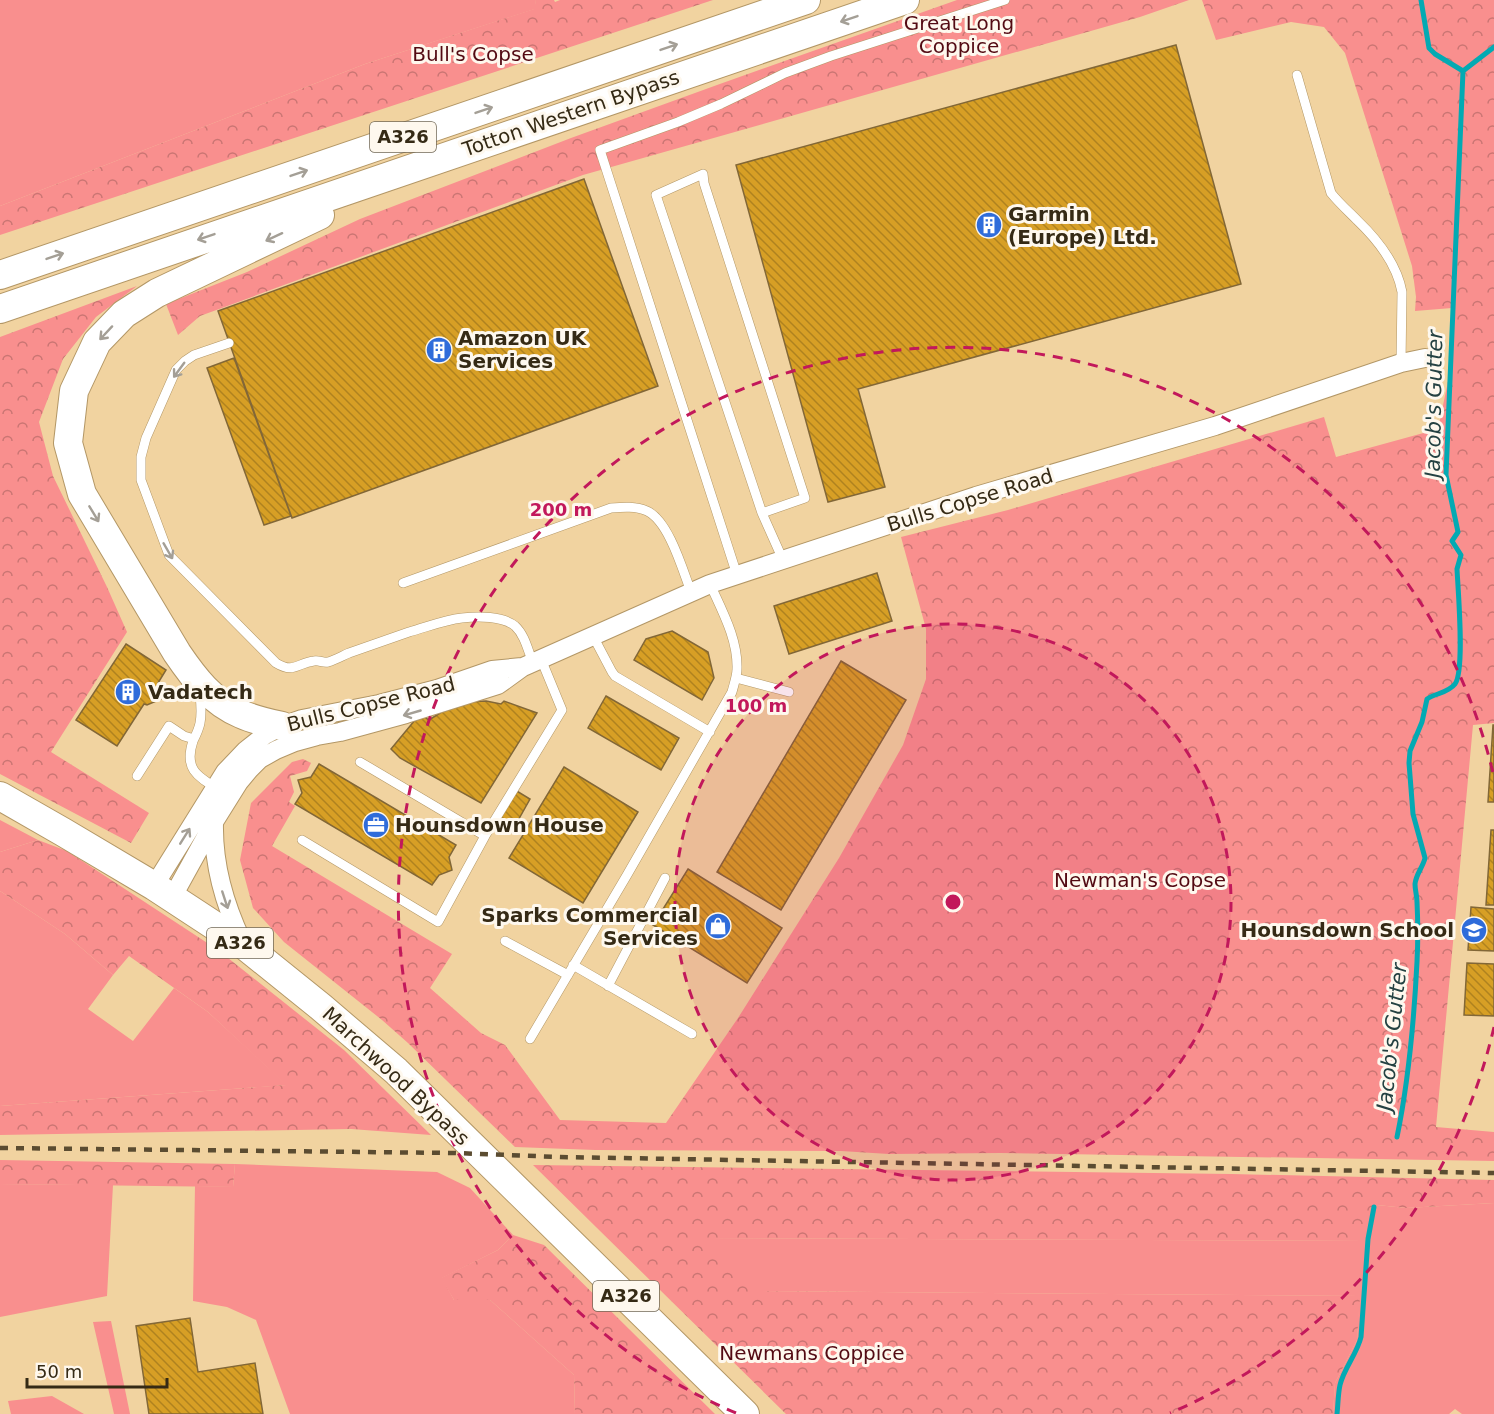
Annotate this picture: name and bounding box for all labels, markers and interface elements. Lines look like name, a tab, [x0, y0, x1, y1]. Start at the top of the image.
park label: Great Long Coppice	[904, 11, 1014, 58]
one-way arrow	[840, 14, 859, 25]
one-way arrow	[659, 40, 678, 51]
park label: Bull's Copse	[412, 42, 534, 66]
street label: Totton Western Bypass	[458, 65, 683, 162]
one-way arrow	[474, 103, 493, 114]
road number: A326	[370, 122, 436, 152]
one-way arrow	[290, 166, 308, 177]
place label: Garmin (Europe) Ltd.	[1008, 202, 1157, 249]
building icon: Garmin (Europe) Ltd.	[974, 210, 1004, 240]
one-way arrow	[266, 232, 284, 244]
one-way arrow	[197, 233, 216, 244]
one-way arrow	[45, 250, 64, 261]
one-way arrow	[99, 325, 113, 340]
place label: Amazon UK Services	[458, 326, 588, 373]
water label: Jacob's Gutter	[1421, 329, 1447, 482]
building icon: Amazon UK Services	[424, 335, 454, 365]
one-way arrow	[173, 361, 185, 377]
street label: Bulls Copse Road	[884, 463, 1056, 537]
text: 200 m	[530, 499, 592, 520]
one-way arrow	[88, 505, 100, 522]
one-way arrow	[162, 542, 175, 559]
street label: Bulls Copse Road	[284, 671, 458, 737]
building icon: Vadatech	[113, 677, 143, 707]
place label: Vadatech	[148, 680, 253, 704]
text: 100 m	[725, 695, 787, 716]
one-way arrow	[403, 708, 422, 719]
office icon: Hounsdown House	[361, 810, 391, 840]
place label: Hounsdown House	[395, 813, 604, 837]
one-way arrow	[179, 828, 191, 845]
park label: Newman's Copse	[1054, 868, 1226, 892]
one-way arrow	[220, 890, 231, 909]
centre of rings	[943, 892, 963, 912]
place label: Sparks Commercial Services	[481, 903, 698, 950]
shop icon: Sparks Commercial Services	[703, 911, 733, 941]
school or university icon: Hounsdown School	[1459, 915, 1489, 945]
place label: Hounsdown School	[1241, 918, 1454, 942]
road number: A326	[207, 928, 273, 958]
water label: Jacob's Gutter	[1372, 961, 1412, 1116]
street label: Marchwood Bypass	[318, 1002, 474, 1150]
road number: A326	[593, 1281, 659, 1311]
park label: Newmans Coppice	[719, 1341, 905, 1365]
scale bar	[27, 1351, 166, 1389]
text: 50 m	[36, 1361, 82, 1382]

